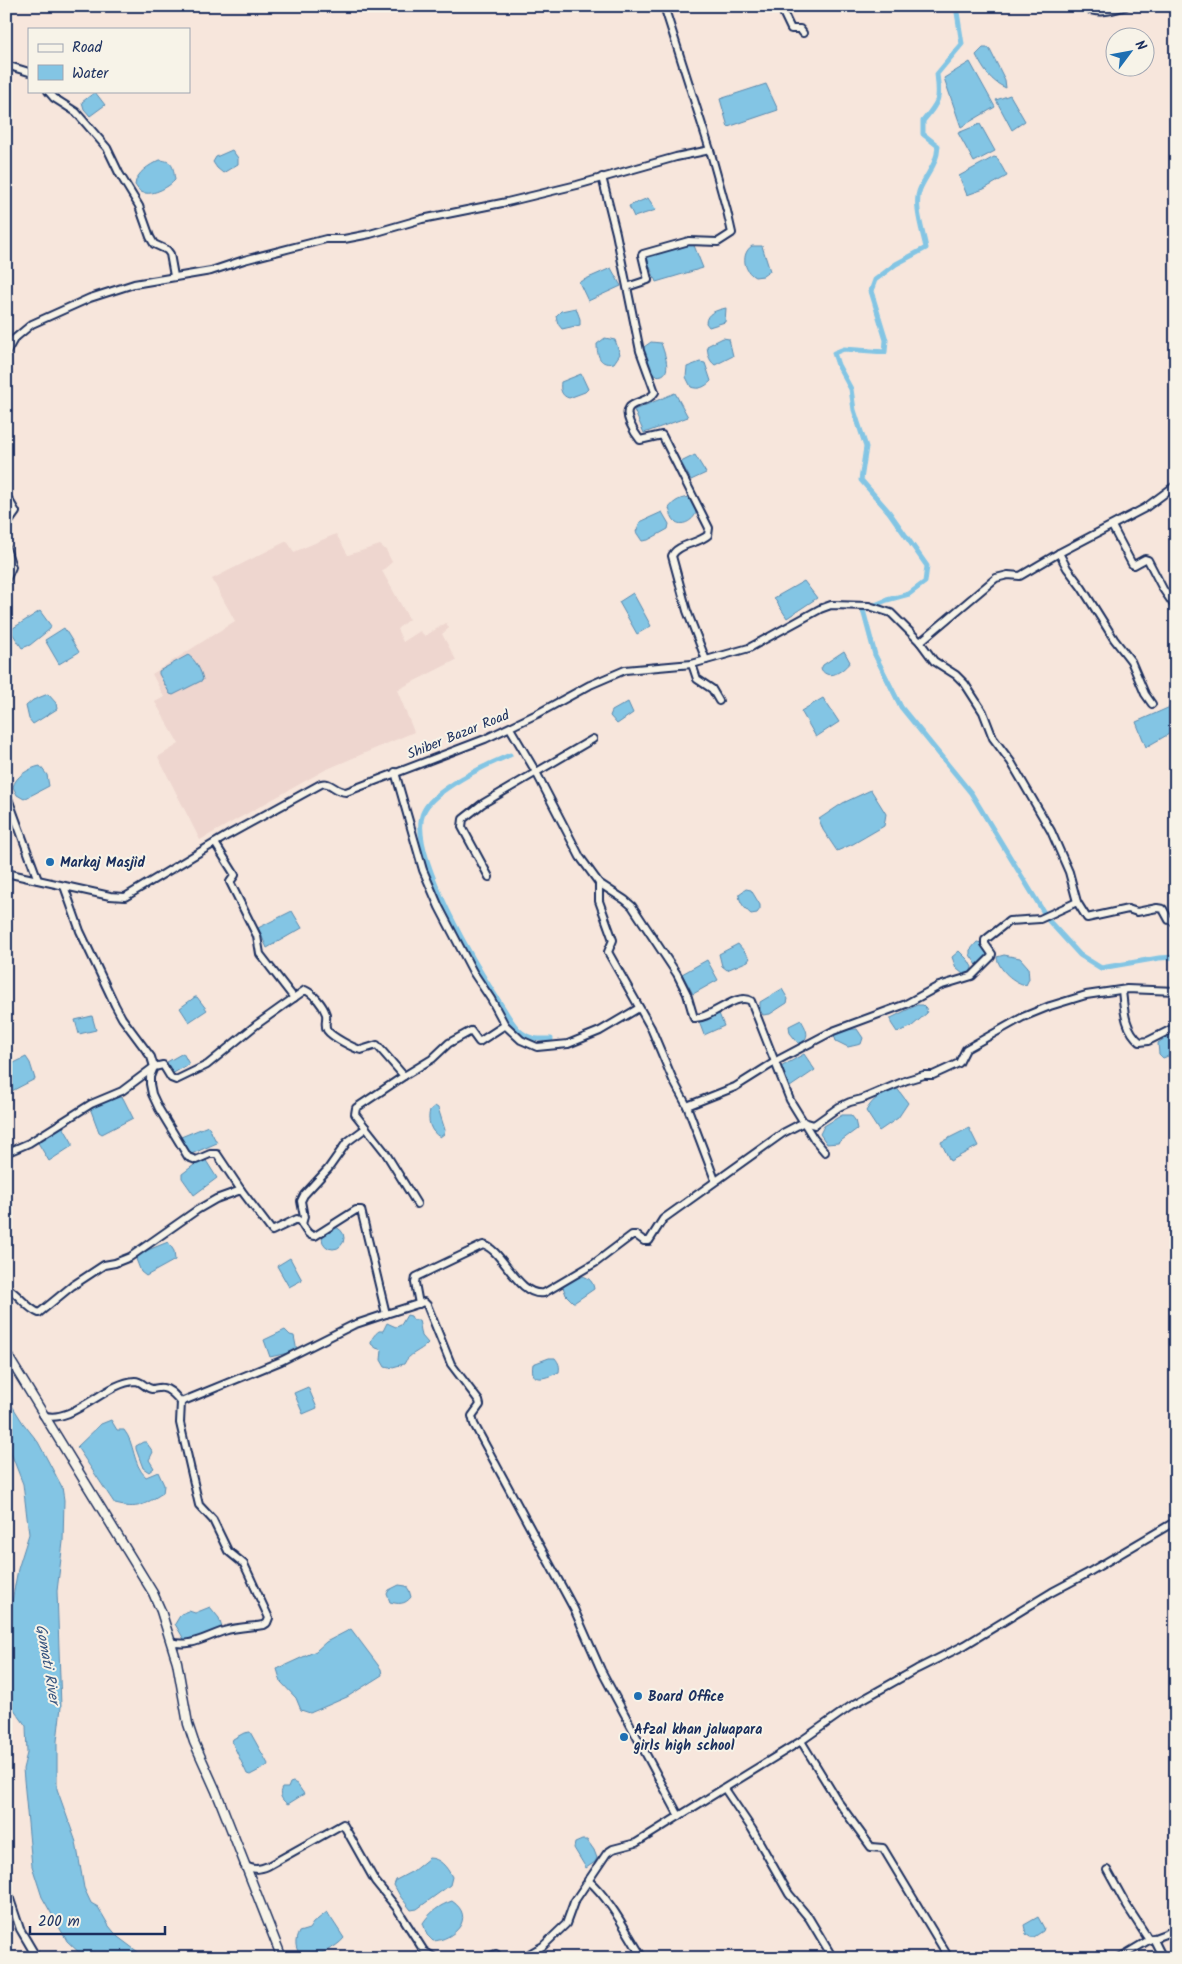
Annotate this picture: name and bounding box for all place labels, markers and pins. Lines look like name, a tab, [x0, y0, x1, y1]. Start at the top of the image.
place label: Markaj Masjid	[60, 852, 145, 874]
marker: Markaj Masjid	[44, 856, 56, 868]
place label: Board Office	[648, 1686, 724, 1708]
marker: Board Office	[632, 1690, 644, 1702]
place label: Afzal khan jaluapara girls high school	[633, 1719, 762, 1757]
marker: Afzal khan jaluapara girls high school	[618, 1731, 630, 1743]

